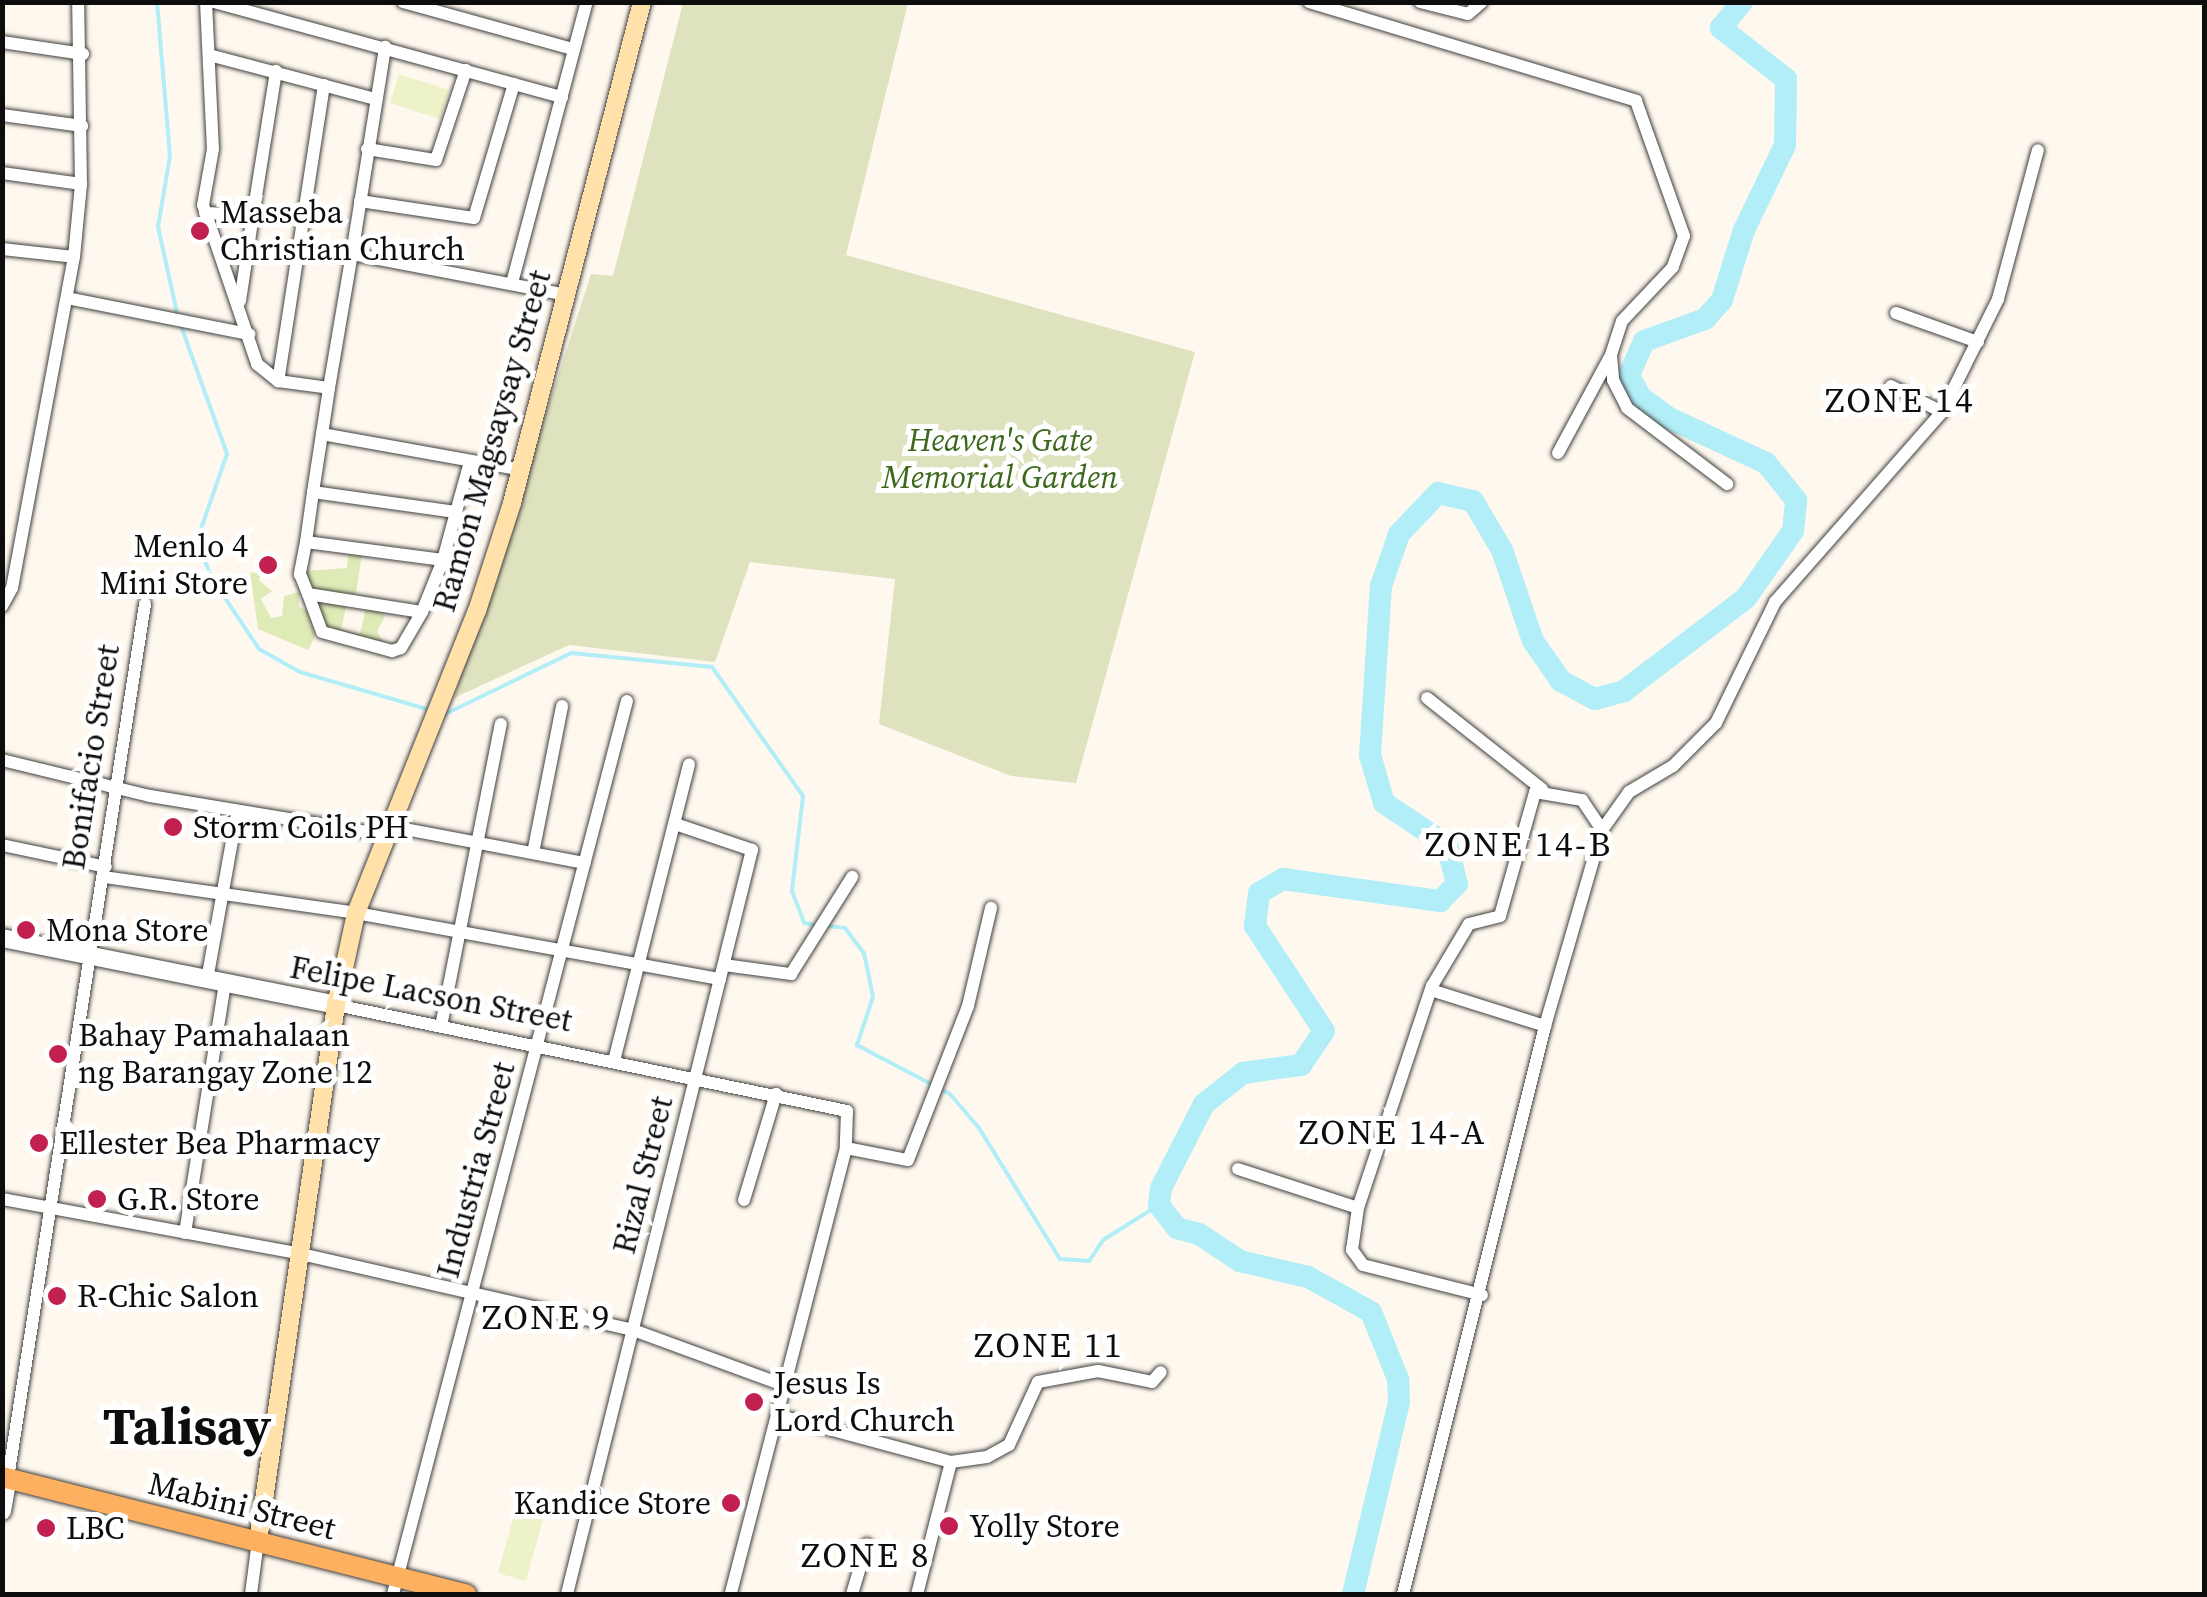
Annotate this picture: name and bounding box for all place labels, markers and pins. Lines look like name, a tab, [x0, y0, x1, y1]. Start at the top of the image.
place label: Masseba Christian Church	[220, 194, 465, 269]
marker: Masseba Christian Church	[189, 220, 211, 242]
place label: Menlo 4 Mini Store	[100, 528, 248, 603]
marker: Menlo 4 Mini Store	[257, 554, 279, 576]
place label: Storm Coils PH	[193, 808, 409, 846]
marker: Storm Coils PH	[162, 816, 184, 838]
place label: Mona Store	[46, 911, 208, 949]
marker: Mona Store	[15, 919, 37, 941]
place label: Bahay Pamahalaan ng Barangay Zone 12	[78, 1017, 372, 1092]
marker: Bahay Pamahalaan ng Barangay Zone 12	[47, 1043, 69, 1065]
place label: Ellester Bea Pharmacy	[59, 1124, 380, 1162]
marker: Ellester Bea Pharmacy	[28, 1132, 50, 1154]
place label: G.R. Store	[117, 1180, 260, 1218]
marker: G.R. Store	[86, 1188, 108, 1210]
place label: R-Chic Salon	[77, 1277, 259, 1315]
marker: R-Chic Salon	[46, 1285, 68, 1307]
place label: Jesus Is Lord Church	[774, 1365, 955, 1440]
marker: Jesus Is Lord Church	[743, 1391, 765, 1413]
place label: Kandice Store	[514, 1484, 711, 1522]
marker: Kandice Store	[720, 1492, 742, 1514]
place label: Yolly Store	[969, 1507, 1120, 1545]
place label: LBC	[66, 1509, 124, 1547]
marker: Yolly Store	[938, 1515, 960, 1537]
marker: LBC	[35, 1517, 57, 1539]

